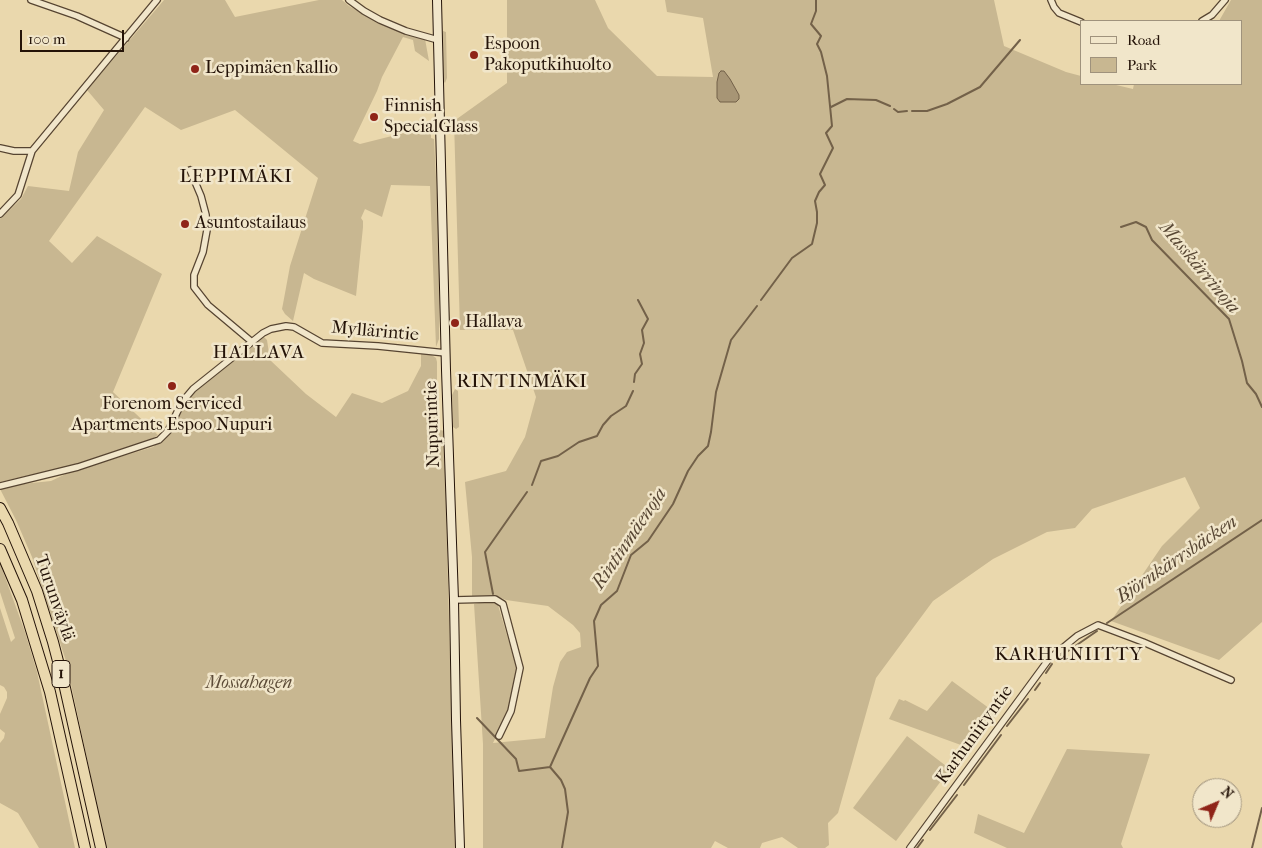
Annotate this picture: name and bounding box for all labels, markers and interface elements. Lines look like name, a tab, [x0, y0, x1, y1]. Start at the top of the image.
scale bar	[22, 20, 126, 52]
legend	[1080, 20, 1242, 85]
text: 100 m	[28, 30, 66, 48]
text: Road	[1127, 31, 1160, 49]
place label: Espoon Pakoputkihuolto	[484, 34, 611, 76]
marker: Espoon Pakoputkihuolto	[468, 49, 480, 61]
text: Park	[1127, 56, 1157, 74]
place label: Leppimäen kallio	[205, 58, 338, 80]
marker: Leppimäen kallio	[189, 63, 201, 75]
place label: Finnish SpecialGlass	[384, 96, 478, 138]
marker: Finnish SpecialGlass	[368, 111, 380, 123]
district label: LEPPIMÄKI	[178, 166, 294, 188]
place label: Asuntostailaus	[195, 213, 306, 235]
water label: Masskärrinoja	[1154, 217, 1244, 319]
marker: Asuntostailaus	[179, 218, 191, 230]
place label: Hallava	[465, 312, 523, 334]
street label: Myllärintie	[330, 317, 420, 347]
marker: Hallava	[449, 317, 461, 329]
district label: HALLAVA	[212, 342, 306, 364]
district label: RINTINMÄKI	[455, 371, 589, 393]
marker: Forenom Serviced Apartments Espoo Nupuri	[166, 380, 178, 392]
street label: Nupurintie	[421, 380, 445, 468]
place label: Forenom Serviced Apartments Espoo Nupuri	[72, 394, 272, 436]
water label: Rintinmäenoja	[588, 484, 672, 594]
water label: Björnkärrsbäcken	[1112, 511, 1242, 609]
street label: Turunväylä	[29, 552, 79, 644]
district label: KARHUNIITTY	[993, 644, 1145, 666]
road number: 1	[52, 661, 70, 688]
park label: Mossahagen	[206, 673, 292, 695]
street label: Karhuniityntie	[932, 681, 1018, 789]
north arrow	[1192, 778, 1242, 828]
text: N	[1217, 783, 1237, 803]

